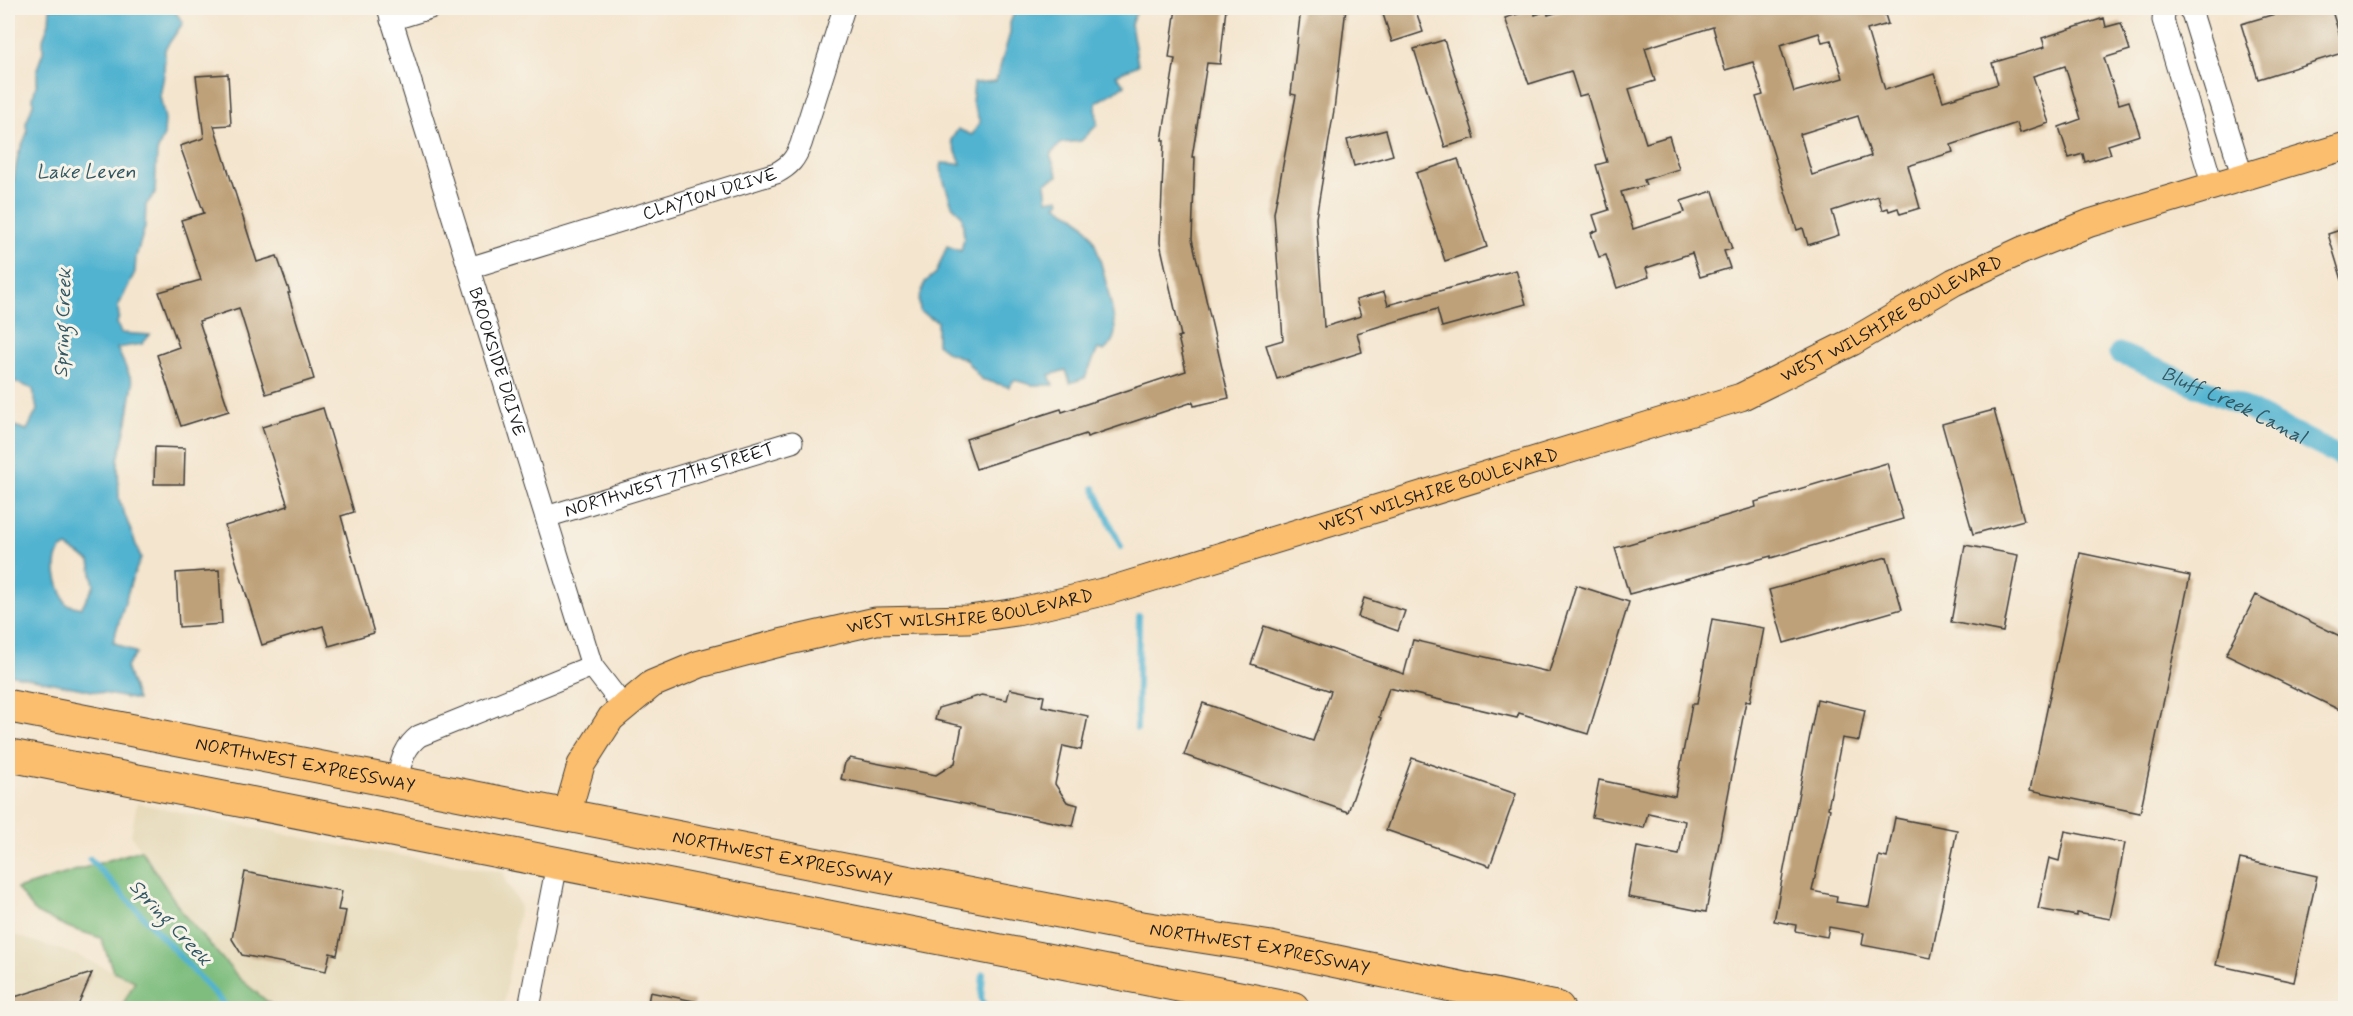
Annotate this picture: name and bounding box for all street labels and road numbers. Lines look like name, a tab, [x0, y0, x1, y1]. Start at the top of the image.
street label: CLAYTON DRIVE	[640, 162, 780, 227]
street label: WEST WILSHIRE BOULEVARD	[1777, 250, 2007, 389]
street label: BROOKSIDE DRIVE	[462, 284, 531, 439]
street label: NORTHWEST 77TH STREET	[562, 437, 778, 524]
street label: WEST WILSHIRE BOULEVARD	[1316, 443, 1562, 539]
street label: WEST WILSHIRE BOULEVARD	[845, 584, 1096, 640]
street label: NORTHWEST EXPRESSWAY	[193, 732, 417, 798]
street label: NORTHWEST EXPRESSWAY	[670, 825, 894, 892]
street label: NORTHWEST EXPRESSWAY	[1148, 918, 1372, 981]

